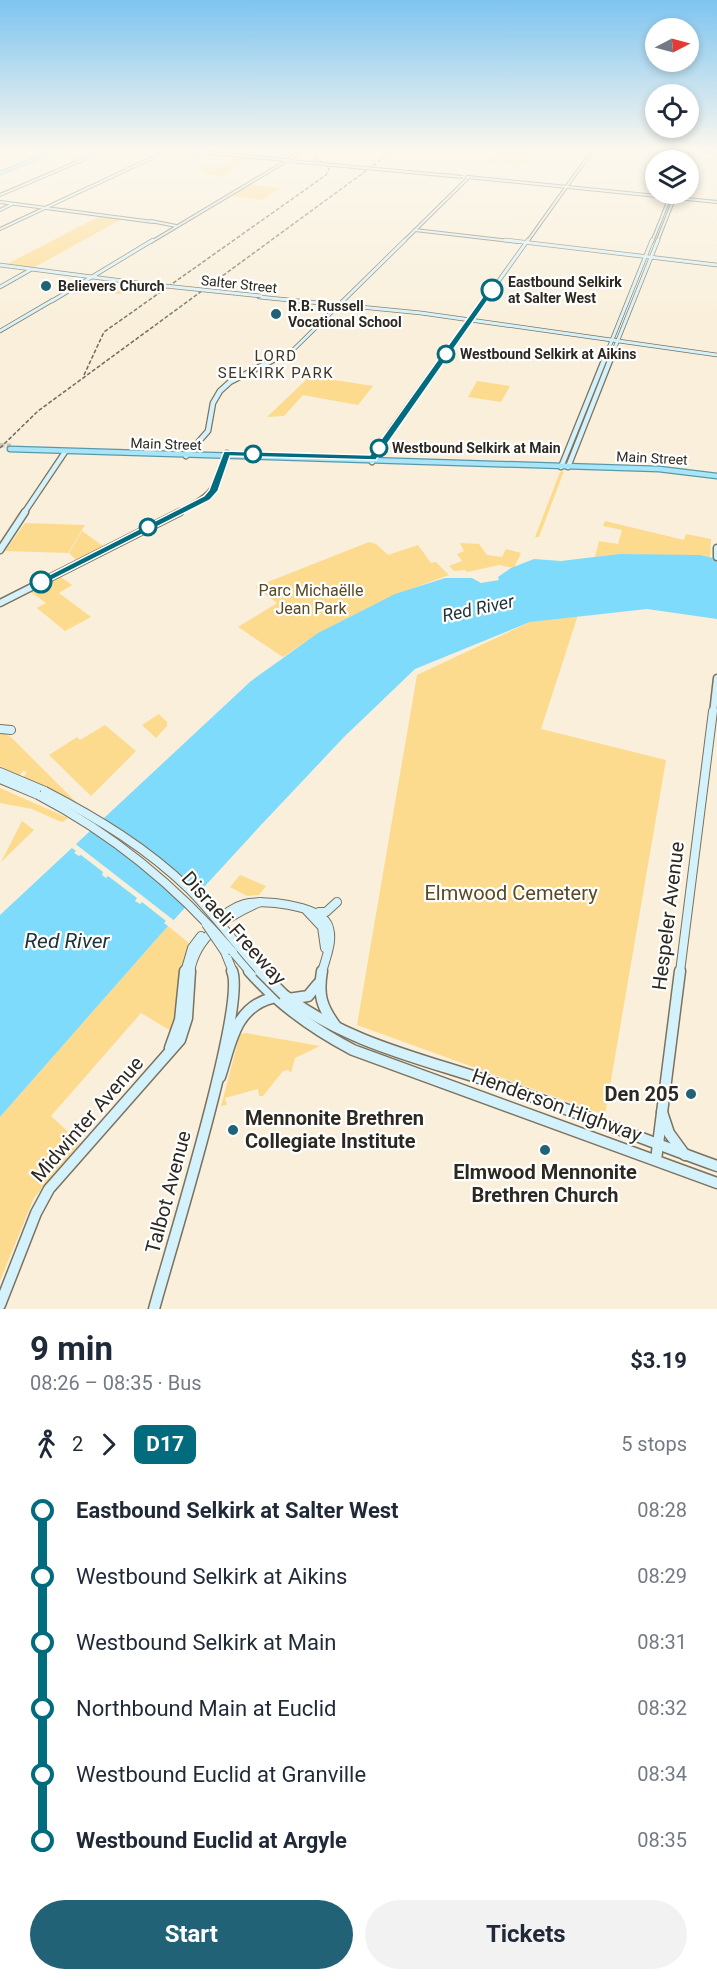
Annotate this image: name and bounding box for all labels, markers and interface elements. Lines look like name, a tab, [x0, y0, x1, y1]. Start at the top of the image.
north arrow	[645, 18, 699, 72]
map controls	[645, 18, 699, 204]
button: locate	[645, 84, 699, 138]
button: layers	[645, 150, 699, 204]
street label: Salter Street	[200, 272, 278, 296]
place label: Eastbound Selkirk at Salter West	[508, 274, 622, 306]
place label: Believers Church	[58, 278, 165, 294]
marker: Believers Church	[39, 279, 53, 293]
marker: Eastbound Selkirk at Salter West	[481, 279, 503, 301]
place label: R.B. Russell Vocational School	[288, 298, 402, 330]
marker: R.B. Russell Vocational School	[269, 307, 283, 321]
marker: Westbound Selkirk at Aikins	[437, 345, 455, 363]
place label: Westbound Selkirk at Aikins	[460, 346, 637, 362]
district label: LORD SELKIRK PARK	[218, 347, 334, 382]
street label: Main Street	[130, 435, 202, 453]
marker: Westbound Selkirk at Main	[370, 439, 388, 457]
place label: Westbound Selkirk at Main	[392, 440, 561, 456]
unlabelled marker	[244, 445, 262, 463]
street label: Main Street	[616, 448, 688, 468]
unlabelled marker	[139, 518, 157, 536]
unlabelled marker	[30, 571, 52, 593]
park label: Parc Michaëlle Jean Park	[259, 581, 363, 618]
water label: Red River	[440, 590, 517, 626]
street label: Hespeler Avenue	[647, 840, 689, 992]
street label: Disraeli Freeway	[177, 866, 292, 990]
park label: Elmwood Cemetery	[424, 881, 598, 905]
water label: Red River	[25, 929, 111, 953]
street label: Midwinter Avenue	[26, 1051, 148, 1187]
street label: Henderson Highway	[469, 1063, 646, 1147]
place label: Den 205	[605, 1082, 679, 1106]
marker: Den 205	[684, 1087, 698, 1101]
place label: Mennonite Brethren Collegiate Institute	[245, 1106, 424, 1153]
marker: Mennonite Brethren Collegiate Institute	[226, 1123, 240, 1137]
street label: Talbot Avenue	[140, 1128, 196, 1256]
marker: Elmwood Mennonite Brethren Church	[538, 1143, 552, 1157]
place label: Elmwood Mennonite Brethren Church	[453, 1160, 637, 1207]
text: 9 min	[30, 1329, 113, 1368]
text: $3.19	[630, 1348, 687, 1373]
text: 08:26 – 08:35 · Bus	[30, 1371, 202, 1395]
icon: walk	[30, 1428, 63, 1461]
icon: forward	[92, 1428, 125, 1461]
text: 2	[72, 1432, 83, 1456]
text: D17	[146, 1432, 184, 1456]
text: 5 stops	[621, 1432, 687, 1456]
text: Eastbound Selkirk at Salter West	[76, 1498, 399, 1523]
text: 08:28	[637, 1498, 687, 1522]
text: Westbound Selkirk at Aikins	[76, 1564, 347, 1589]
text: 08:29	[637, 1564, 687, 1588]
text: Westbound Selkirk at Main	[76, 1630, 336, 1655]
text: 08:31	[637, 1630, 687, 1654]
text: Northbound Main at Euclid	[76, 1696, 336, 1721]
text: 08:32	[637, 1696, 687, 1720]
text: Westbound Euclid at Granville	[76, 1762, 366, 1787]
text: 08:34	[637, 1762, 687, 1786]
text: Westbound Euclid at Argyle	[76, 1828, 347, 1853]
text: 08:35	[637, 1828, 687, 1852]
button: Start	[30, 1900, 353, 1969]
button: Tickets	[365, 1900, 687, 1969]

